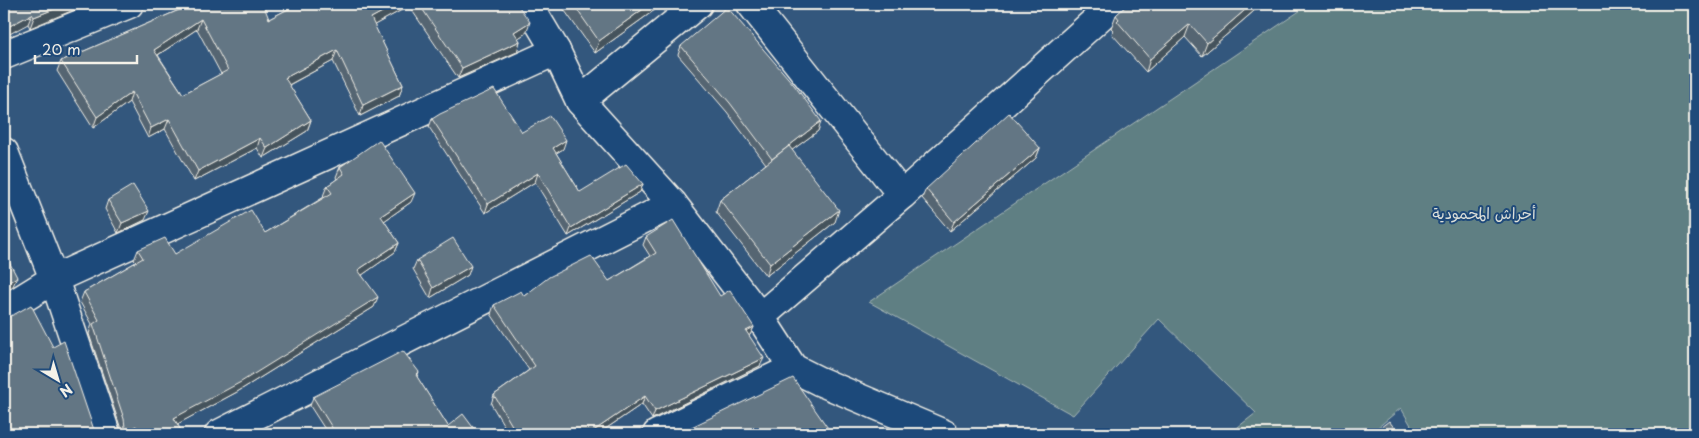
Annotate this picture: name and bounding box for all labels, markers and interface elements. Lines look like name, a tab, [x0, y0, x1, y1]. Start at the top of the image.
scale bar	[35, 32, 138, 64]
text: 20 m	[42, 37, 81, 60]
park label: أحراش المحمودية	[1432, 201, 1536, 224]
north arrow	[32, 356, 82, 406]
text: N	[55, 379, 77, 402]

